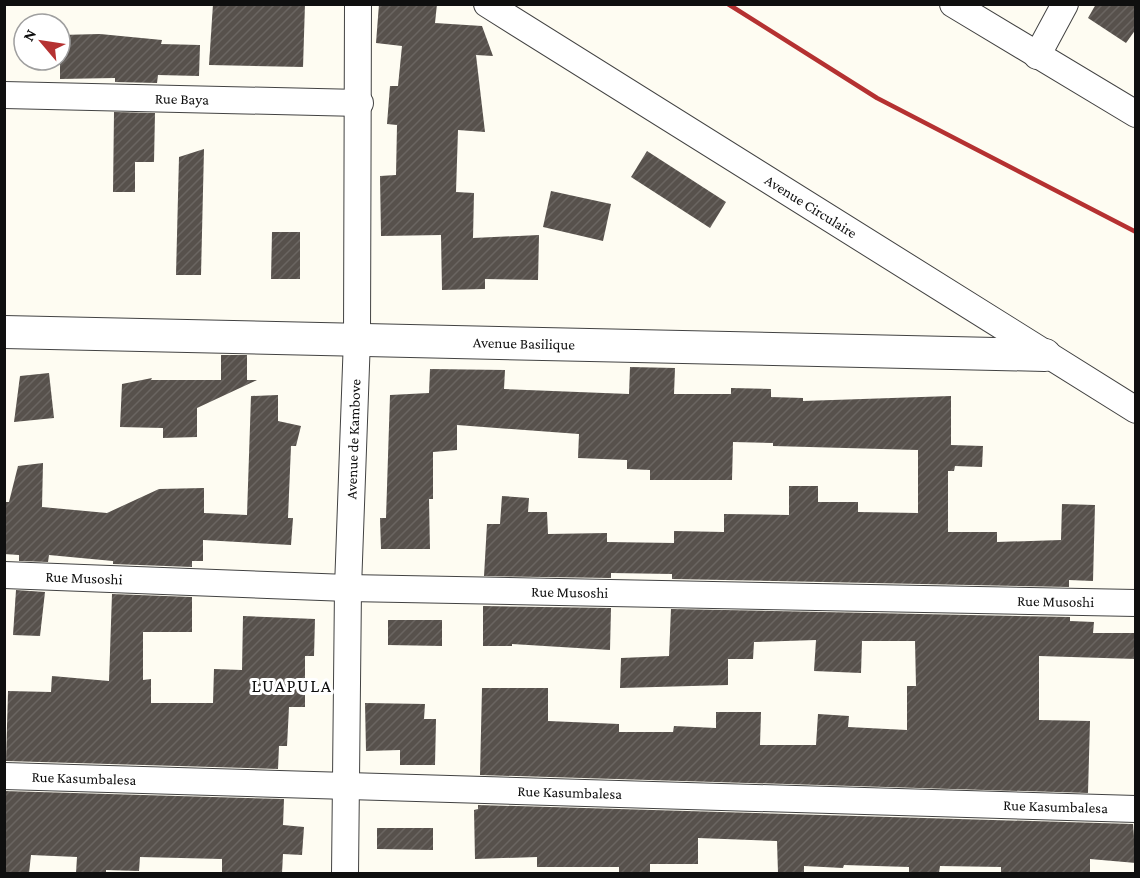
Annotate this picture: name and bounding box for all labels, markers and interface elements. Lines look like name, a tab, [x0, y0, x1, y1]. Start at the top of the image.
north arrow	[12, 12, 72, 72]
text: N	[19, 26, 39, 44]
street label: Rue Baya	[155, 90, 209, 108]
street label: Avenue Circulaire	[762, 172, 860, 242]
street label: Avenue Basilique	[473, 334, 576, 353]
street label: Avenue de Kambove	[343, 378, 364, 500]
street label: Rue Musoshi	[45, 569, 123, 587]
street label: Rue Musoshi	[531, 583, 609, 601]
street label: Rue Musoshi	[1017, 593, 1094, 610]
district label: LUAPULA	[252, 676, 332, 696]
street label: Rue Kasumbalesa	[31, 769, 137, 788]
street label: Rue Kasumbalesa	[517, 783, 622, 802]
street label: Rue Kasumbalesa	[1003, 797, 1108, 816]

